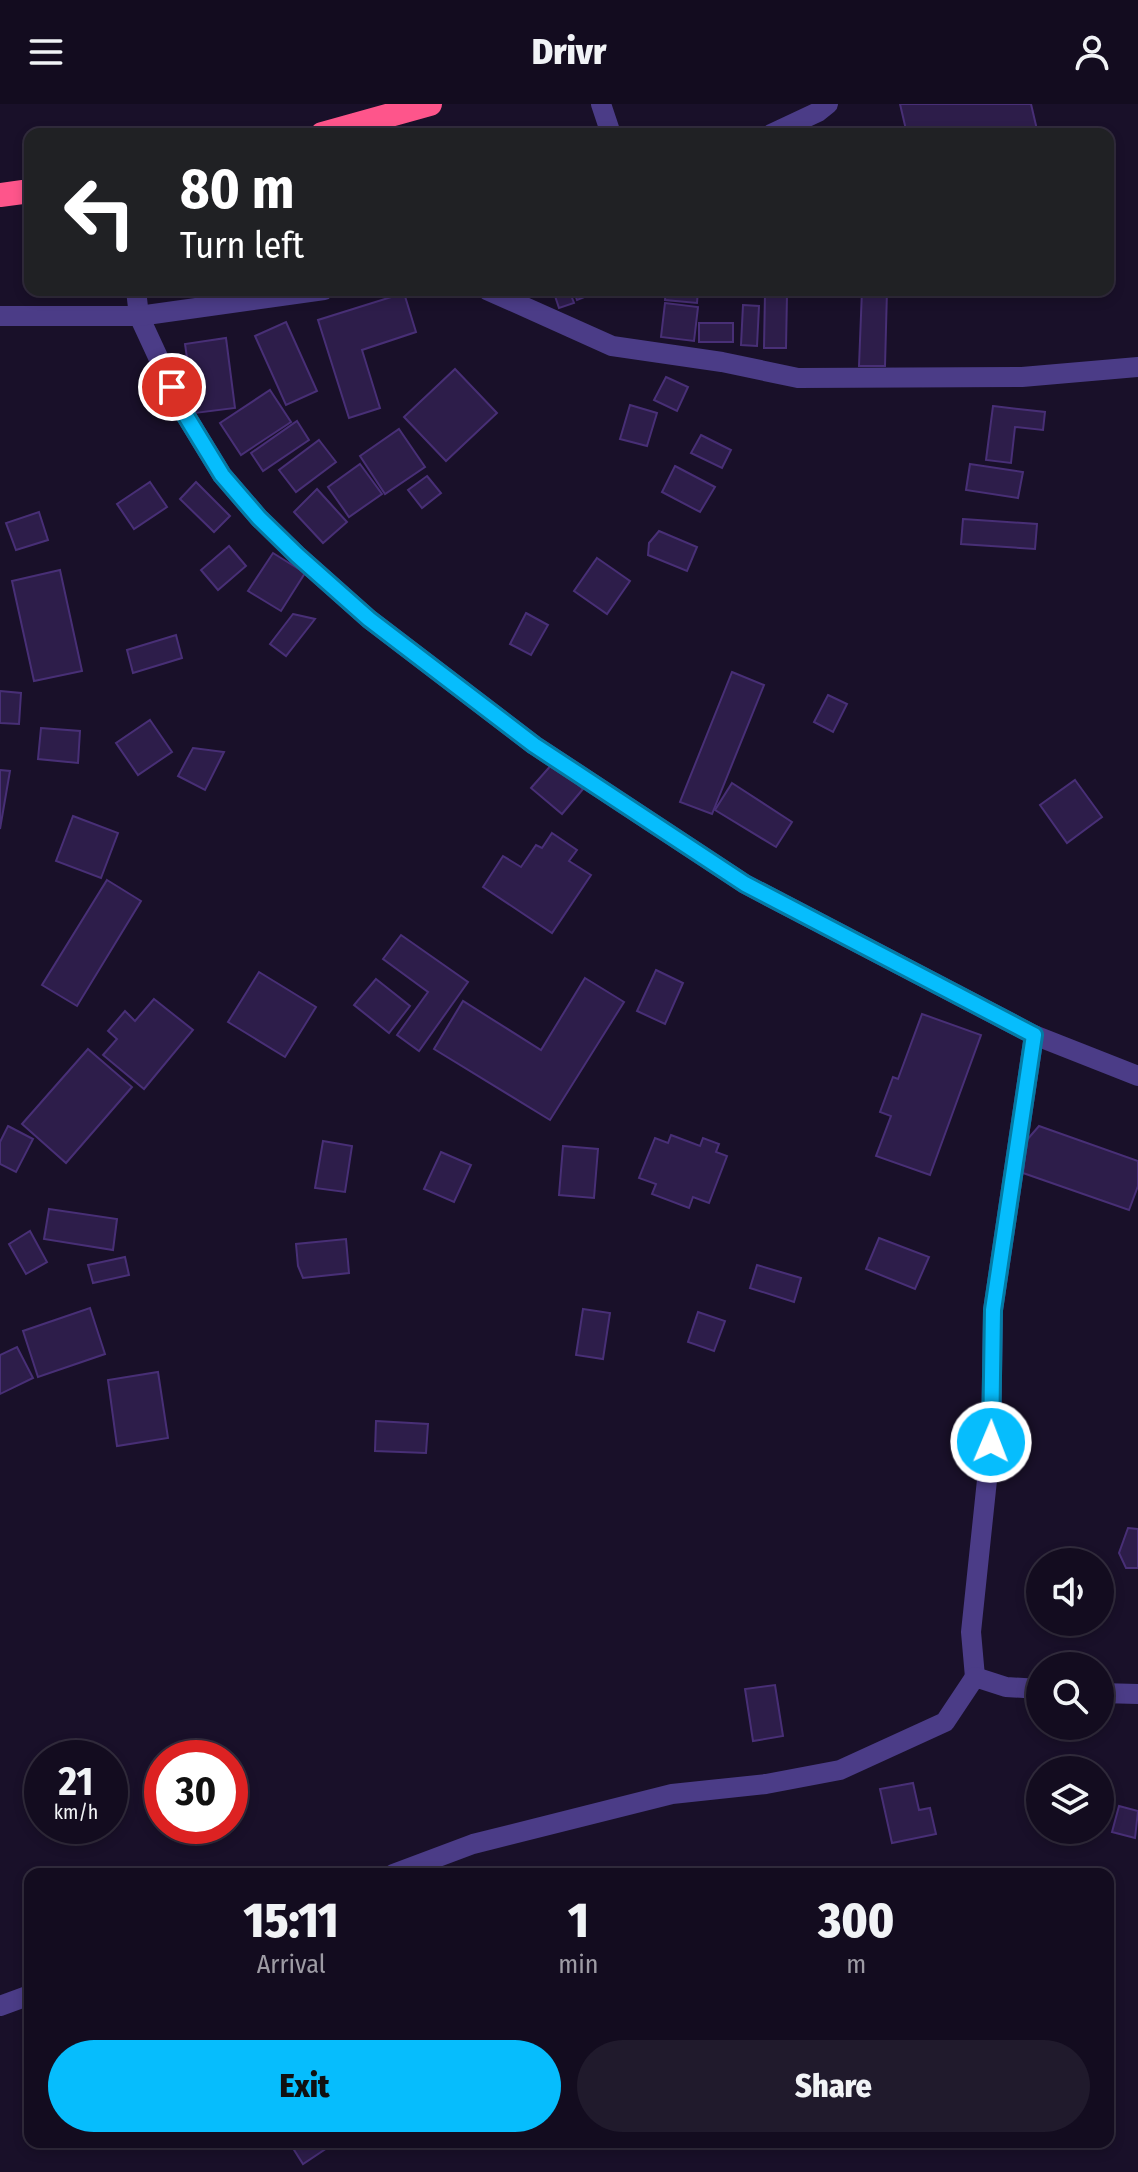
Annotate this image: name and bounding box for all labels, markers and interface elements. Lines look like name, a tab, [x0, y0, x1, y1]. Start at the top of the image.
icon: menu	[24, 30, 68, 74]
text: Drivr	[532, 30, 606, 74]
icon: person	[1070, 30, 1114, 74]
text: 80 m	[180, 156, 295, 223]
icon: left	[48, 160, 152, 264]
text: Turn left	[180, 224, 304, 268]
pin	[138, 353, 206, 421]
icon: arrive	[150, 365, 194, 409]
position arrow	[949, 1400, 1033, 1484]
map controls	[1026, 1548, 1114, 1844]
button: sound	[1026, 1548, 1114, 1636]
button: search	[1026, 1652, 1114, 1740]
speed limit sign: 30	[144, 1740, 248, 1844]
button: layers	[1026, 1756, 1114, 1844]
text: 21	[59, 1758, 93, 1806]
text: km/h	[54, 1800, 98, 1824]
text: 15:11	[244, 1892, 339, 1950]
text: 1	[568, 1892, 589, 1950]
text: 300	[818, 1892, 894, 1950]
text: Arrival	[257, 1949, 326, 1980]
text: min	[558, 1949, 599, 1980]
text: m	[846, 1949, 866, 1980]
button: Exit	[48, 2040, 561, 2132]
button: Share	[577, 2040, 1090, 2132]

